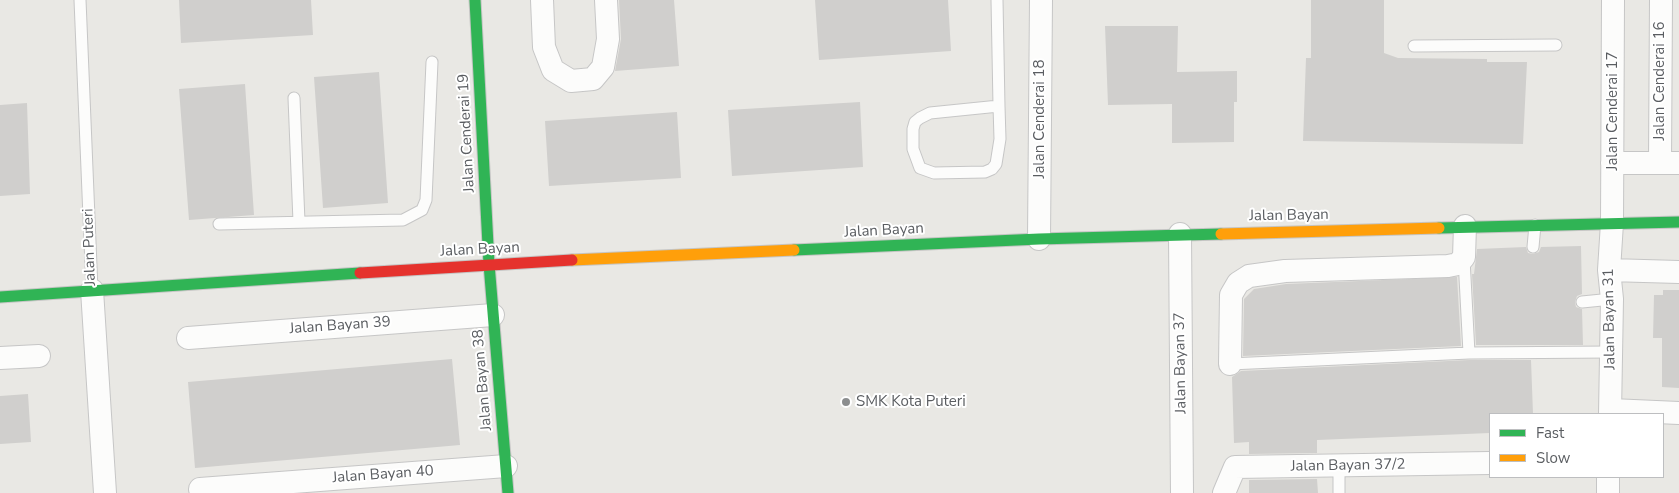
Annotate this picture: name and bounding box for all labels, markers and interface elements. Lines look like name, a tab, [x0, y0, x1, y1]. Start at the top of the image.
street label: Jalan Cenderai 16	[1651, 22, 1669, 140]
street label: Jalan Cenderai 17	[1604, 52, 1622, 170]
street label: Jalan Cenderai 18	[1031, 60, 1049, 178]
street label: Jalan Cenderai 19	[455, 73, 479, 193]
street label: Jalan Bayan	[1249, 206, 1329, 226]
street label: Jalan Puteri	[80, 208, 100, 286]
street label: Jalan Bayan	[844, 220, 924, 242]
street label: Jalan Bayan	[440, 239, 520, 261]
street label: Jalan Bayan 31	[1600, 268, 1620, 370]
street label: Jalan Bayan 37	[1171, 312, 1191, 414]
street label: Jalan Bayan 39	[289, 313, 391, 339]
street label: Jalan Bayan 38	[470, 329, 496, 431]
place label: SMK Kota Puteri	[856, 393, 966, 411]
marker: SMK Kota Puteri	[840, 396, 852, 408]
legend	[1489, 413, 1664, 478]
text: Fast	[1536, 423, 1564, 443]
text: Slow	[1536, 448, 1570, 468]
street label: Jalan Bayan 37/2	[1290, 456, 1406, 476]
street label: Jalan Bayan 40	[332, 462, 434, 488]

